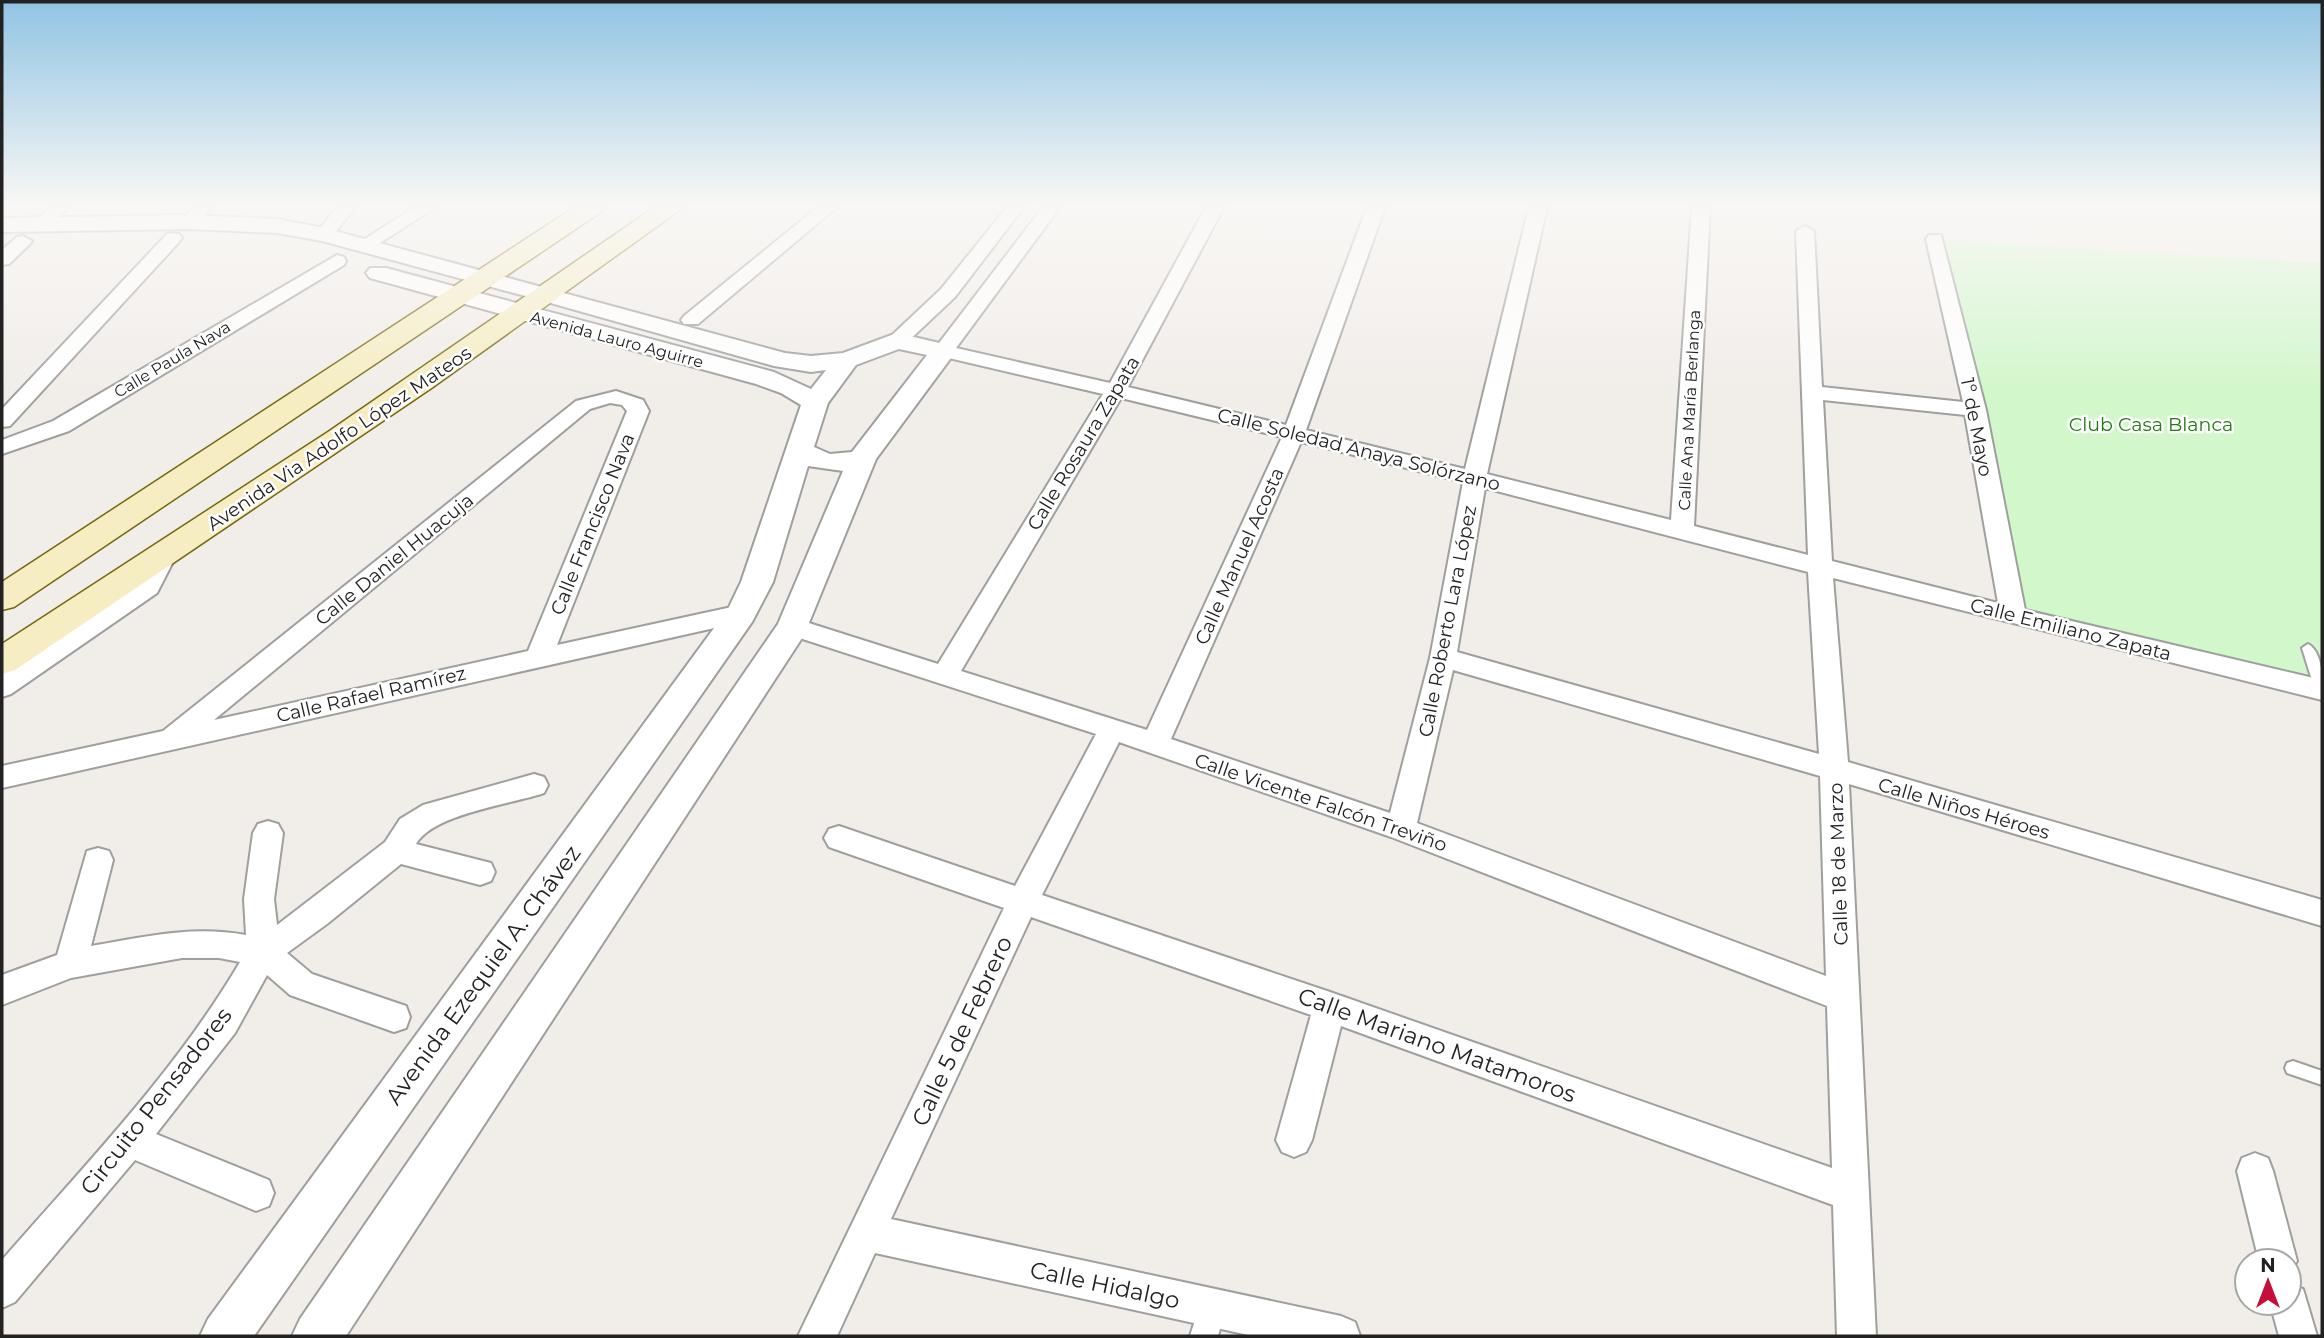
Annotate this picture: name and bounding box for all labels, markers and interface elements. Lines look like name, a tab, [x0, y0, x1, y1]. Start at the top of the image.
street label: Avenida Lauro Aguirre	[528, 307, 705, 372]
street label: Calle Ana María Berlanga	[1675, 309, 1704, 511]
street label: Calle Paula Nava	[111, 317, 234, 402]
street label: Avenida Via Adolfo López Mateos	[203, 341, 476, 536]
street label: Calle Rosaura Zapata	[1022, 352, 1145, 535]
street label: 1º de Mayo	[1956, 376, 1997, 478]
street label: Calle Soledad Anaya Solórzano	[1215, 403, 1503, 496]
park label: Club Casa Blanca	[2069, 413, 2233, 436]
street label: Calle Francisco Nava	[545, 430, 639, 618]
street label: Calle Manuel Acosta	[1190, 464, 1289, 648]
street label: Calle Daniel Huacuja	[311, 488, 478, 630]
street label: Calle Roberto Lara López	[1414, 503, 1481, 739]
street label: Calle Emiliano Zapata	[1968, 593, 2174, 666]
street label: Calle Rafael Ramírez	[274, 661, 468, 727]
street label: Calle Vicente Falcón Treviño	[1192, 748, 1450, 857]
street label: Calle Niños Héroes	[1875, 773, 2052, 844]
street label: Calle 18 de Marzo	[1824, 782, 1853, 946]
street label: Avenida Ezequiel A. Chávez	[379, 840, 587, 1110]
street label: Calle 5 de Febrero	[906, 932, 1018, 1130]
street label: Calle Mariano Matamoros	[1294, 982, 1580, 1108]
street label: Circuito Pensadores	[74, 1002, 238, 1200]
north arrow	[2233, 1247, 2303, 1317]
text: N	[2260, 1254, 2276, 1277]
street label: Calle Hidalgo	[1028, 1255, 1182, 1315]

